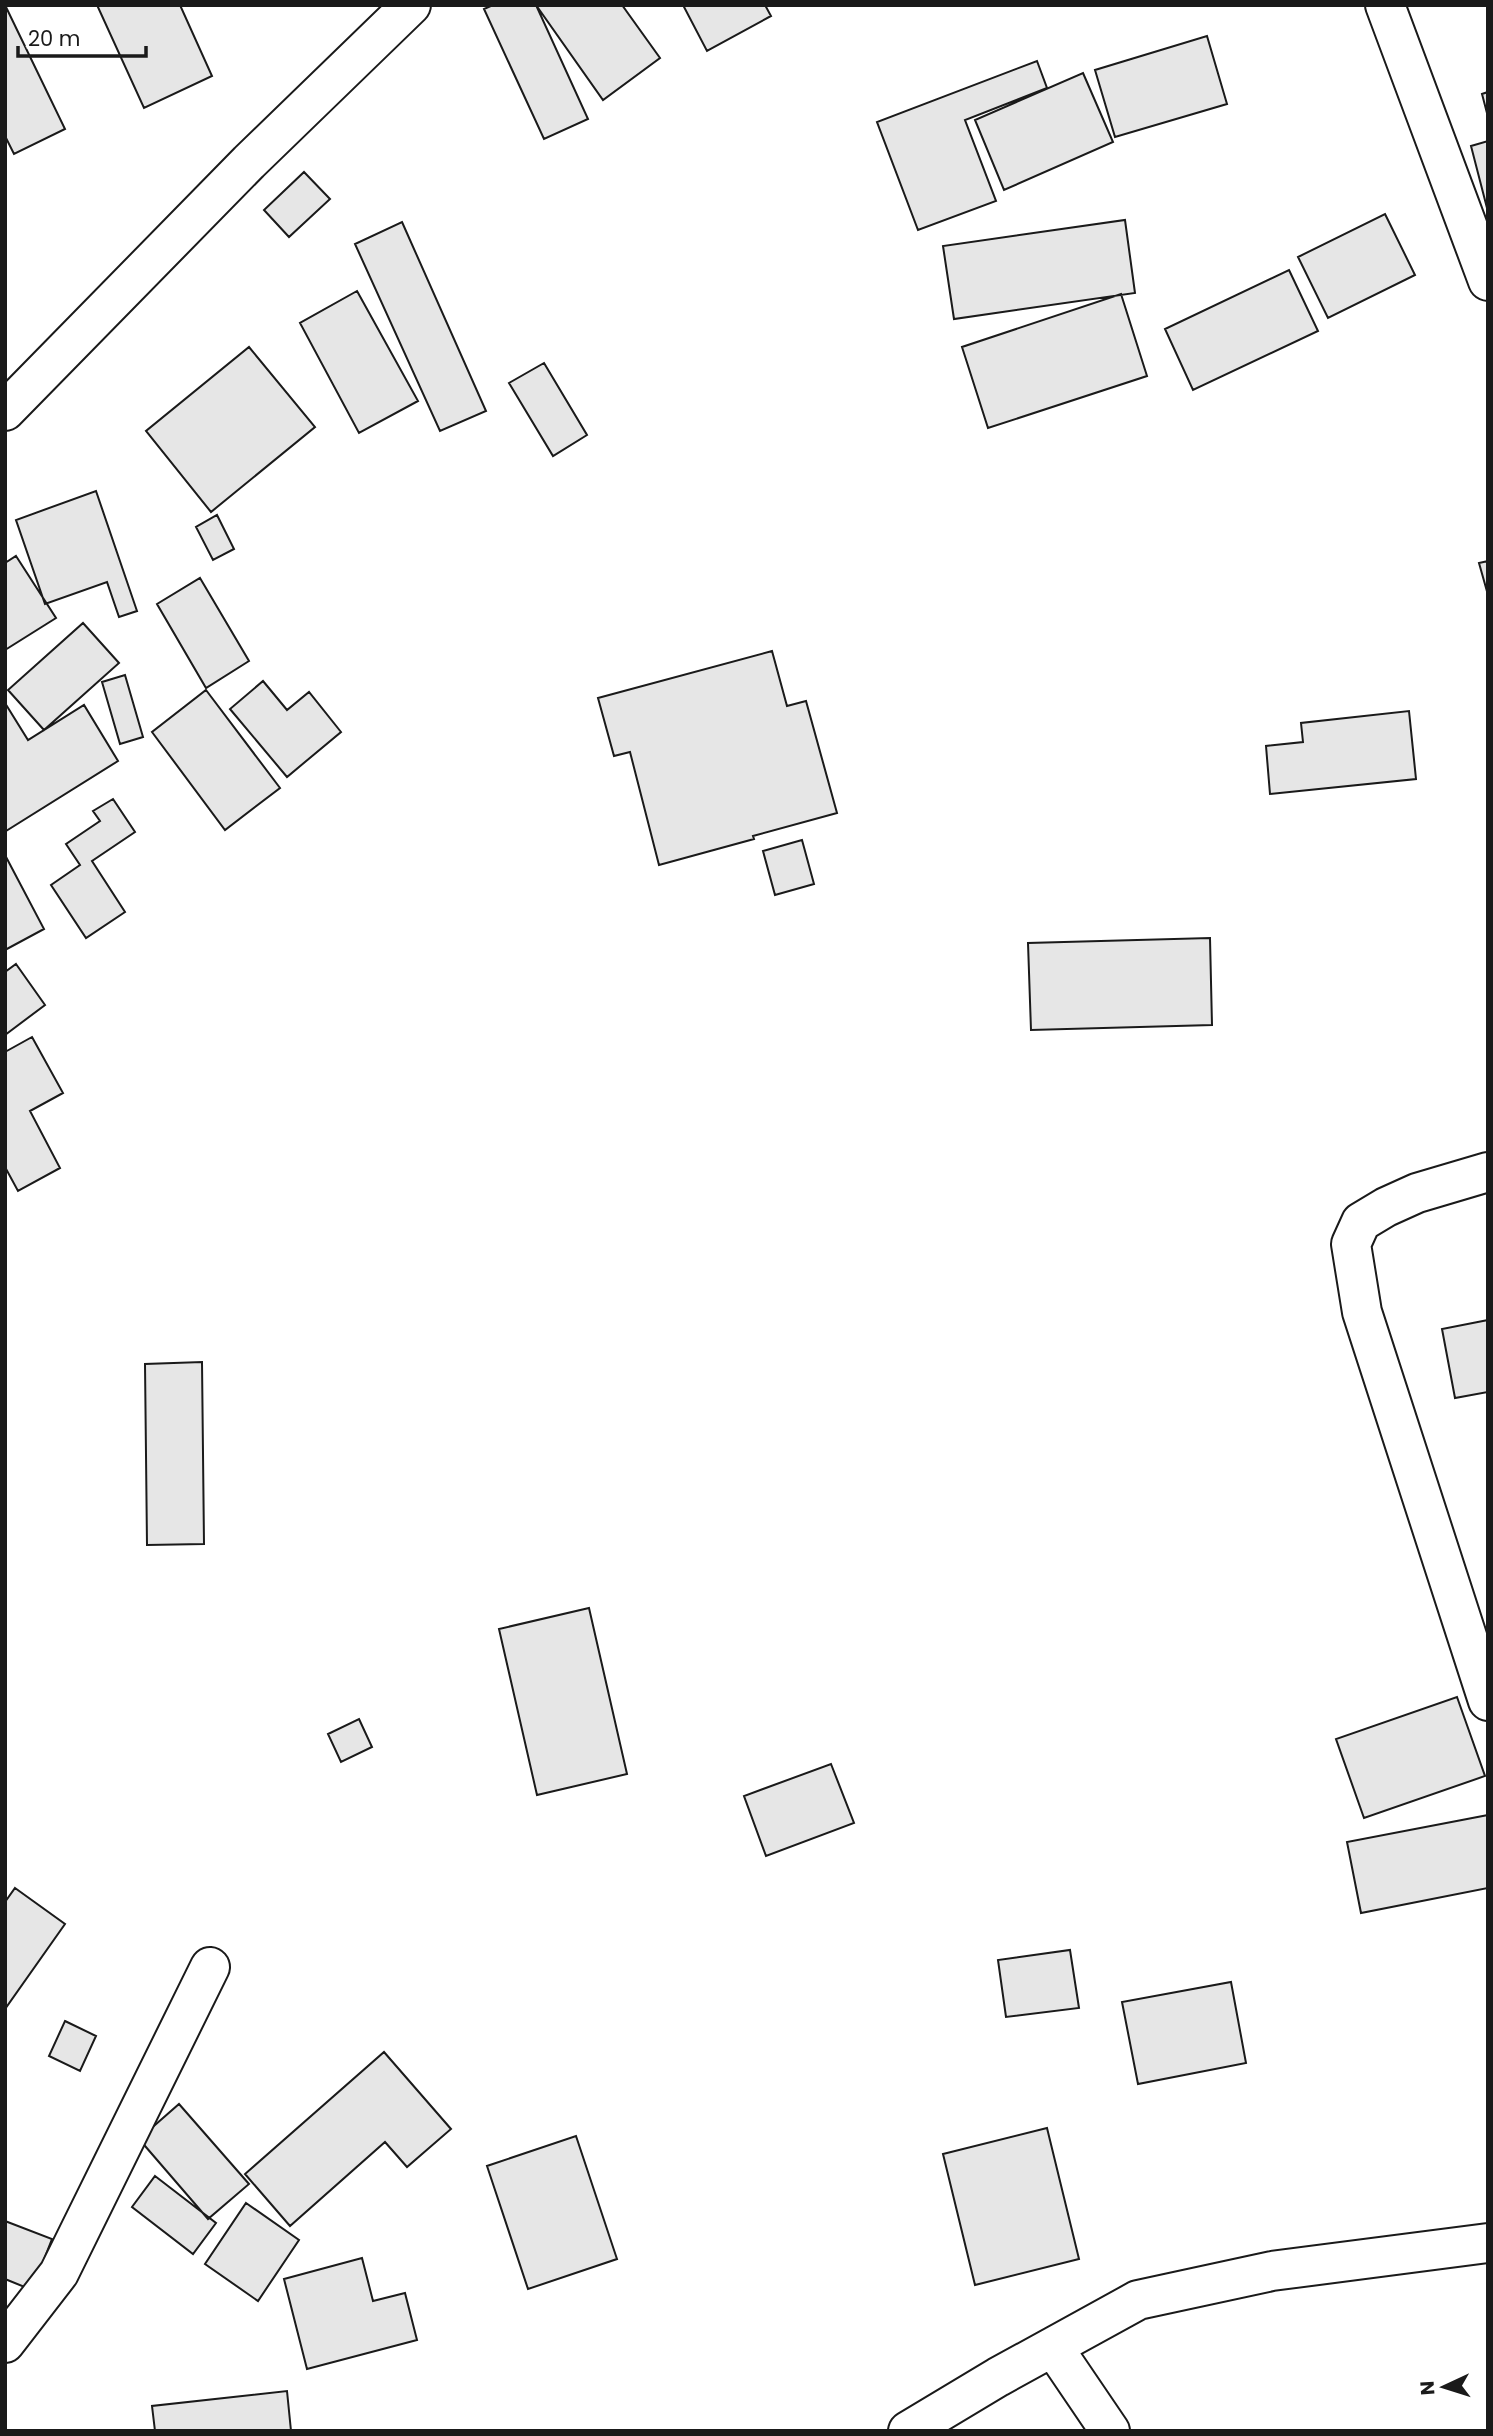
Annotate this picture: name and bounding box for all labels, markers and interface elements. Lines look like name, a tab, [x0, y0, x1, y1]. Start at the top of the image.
scale bar	[18, 14, 145, 58]
text: 20 m	[28, 24, 81, 53]
north arrow	[1409, 2352, 1479, 2422]
text: N	[1414, 2380, 1442, 2396]

